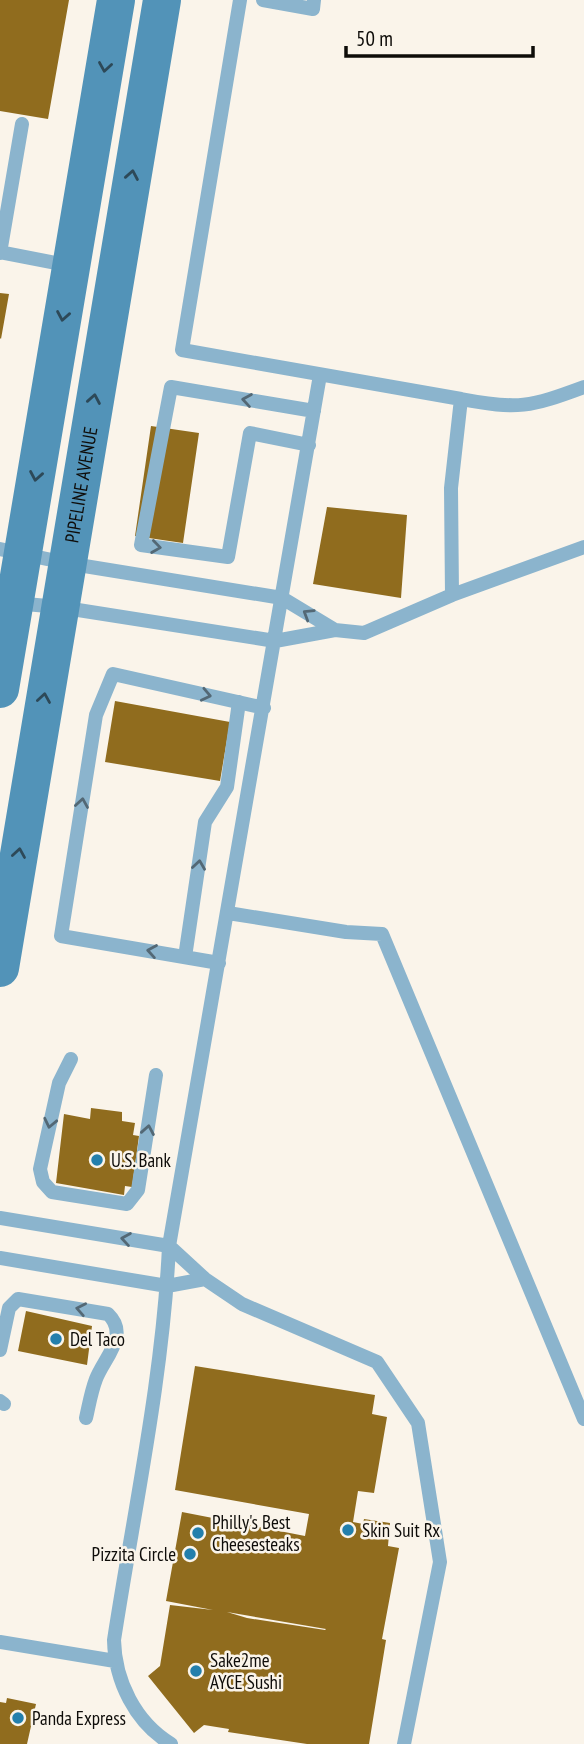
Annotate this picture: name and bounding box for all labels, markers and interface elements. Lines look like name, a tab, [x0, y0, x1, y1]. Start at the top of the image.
scale bar	[346, 14, 533, 58]
text: 50 m	[356, 25, 393, 52]
one-way arrow	[98, 61, 113, 73]
one-way arrow	[124, 169, 139, 181]
one-way arrow	[56, 310, 71, 322]
one-way arrow	[86, 393, 101, 405]
one-way arrow	[241, 393, 253, 408]
street label: PIPELINE AVENUE	[59, 425, 102, 545]
one-way arrow	[29, 470, 44, 481]
one-way arrow	[150, 539, 162, 554]
one-way arrow	[303, 609, 316, 622]
one-way arrow	[200, 686, 212, 701]
one-way arrow	[36, 692, 51, 704]
one-way arrow	[74, 797, 89, 809]
one-way arrow	[11, 847, 26, 859]
one-way arrow	[192, 859, 207, 871]
one-way arrow	[146, 944, 158, 959]
one-way arrow	[44, 1117, 58, 1129]
one-way arrow	[140, 1124, 155, 1136]
place label: U.S. Bank	[111, 1148, 171, 1172]
marker: U.S. Bank	[89, 1152, 105, 1168]
one-way arrow	[120, 1232, 132, 1247]
one-way arrow	[75, 1302, 87, 1317]
place label: Del Taco	[70, 1327, 125, 1351]
marker: Del Taco	[48, 1331, 64, 1347]
place label: Philly's Best Cheesesteaks	[212, 1510, 300, 1556]
place label: Skin Suit Rx	[362, 1518, 440, 1542]
marker: Skin Suit Rx	[340, 1522, 356, 1538]
marker: Philly's Best Cheesesteaks	[190, 1525, 206, 1541]
place label: Pizzita Circle	[92, 1542, 176, 1566]
marker: Pizzita Circle	[182, 1546, 198, 1562]
place label: Sake2me AYCE Sushi	[210, 1648, 282, 1694]
marker: Sake2me AYCE Sushi	[188, 1663, 204, 1679]
place label: Panda Express	[32, 1706, 126, 1730]
marker: Panda Express	[10, 1710, 26, 1726]

